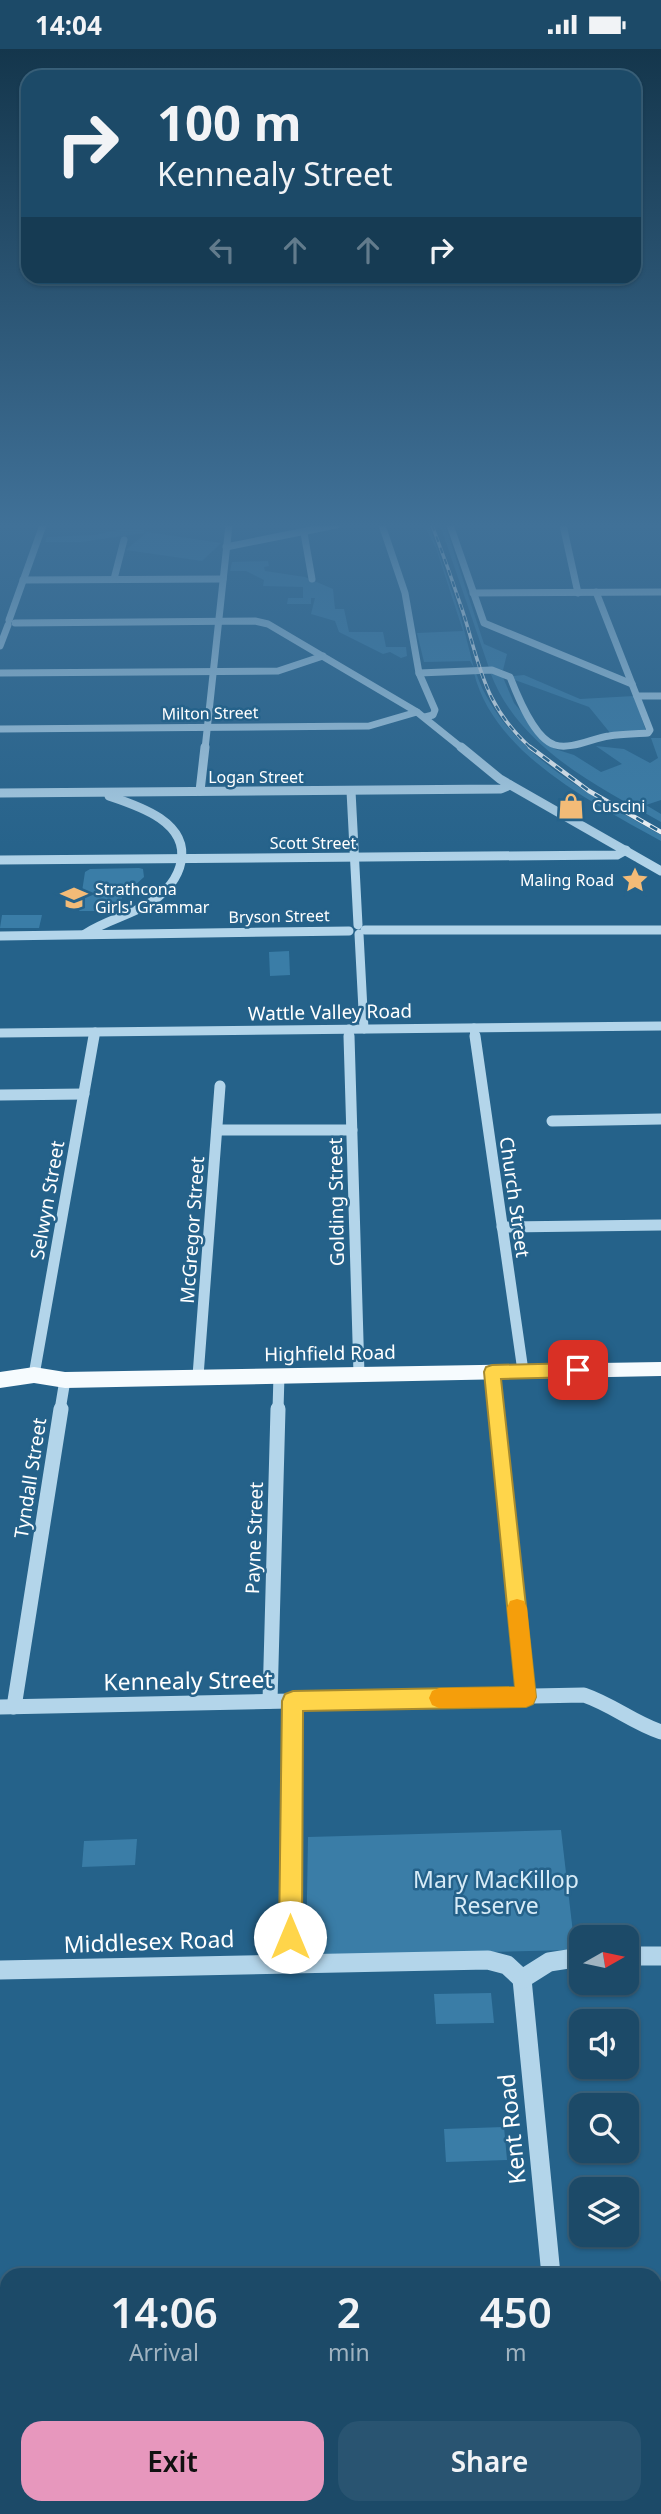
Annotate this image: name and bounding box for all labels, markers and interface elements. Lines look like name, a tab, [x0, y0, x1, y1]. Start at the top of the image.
text: 14:04	[35, 7, 102, 43]
text: 100 m	[157, 89, 302, 155]
icon: right	[42, 98, 133, 189]
text: Kennealy Street	[157, 152, 393, 195]
icon: left	[203, 231, 241, 269]
icon: ahead	[276, 231, 314, 269]
icon: ahead	[349, 231, 387, 269]
icon: right	[422, 231, 460, 269]
street label: Milton Street	[161, 701, 259, 725]
street label: Logan Street	[208, 766, 304, 788]
shop icon: Cuscini	[556, 791, 586, 821]
place label: Cuscini	[592, 795, 646, 817]
street label: Scott Street	[270, 832, 356, 854]
place icon: Maling Road	[620, 865, 650, 895]
place label: Maling Road	[520, 869, 614, 891]
place label: Strathcona Girls' Grammar	[95, 878, 210, 918]
school or university icon: Strathcona Girls' Grammar	[59, 883, 89, 913]
street label: Bryson Street	[228, 904, 330, 928]
street label: Wattle Valley Road	[248, 998, 412, 1026]
street label: Church Street	[494, 1135, 536, 1259]
street label: Selwyn Street	[24, 1138, 70, 1262]
street label: Golding Street	[322, 1138, 350, 1266]
street label: McGregor Street	[174, 1155, 210, 1304]
street label: Highfield Road	[264, 1339, 396, 1367]
pin	[548, 1340, 608, 1400]
icon: arrive	[559, 1351, 597, 1389]
street label: Tyndall Street	[8, 1416, 52, 1540]
street label: Payne Street	[239, 1481, 269, 1595]
street label: Kennealy Street	[103, 1663, 273, 1697]
park label: Mary MacKillop Reserve	[413, 1863, 579, 1921]
position arrow	[253, 1900, 327, 1974]
street label: Middlesex Road	[63, 1922, 235, 1960]
north arrow	[569, 1925, 639, 1995]
map controls	[569, 1925, 639, 2247]
button: sound	[569, 2009, 639, 2079]
street label: Kent Road	[489, 2072, 533, 2186]
button: search	[569, 2093, 639, 2163]
button: layers	[569, 2177, 639, 2247]
text: 14:06	[110, 2283, 218, 2340]
text: 2	[337, 2283, 361, 2340]
text: 450	[480, 2283, 552, 2340]
text: Arrival	[129, 2336, 199, 2368]
text: min	[328, 2336, 370, 2368]
text: m	[505, 2336, 527, 2368]
button: Exit	[21, 2421, 324, 2501]
button: Share	[338, 2421, 641, 2501]

